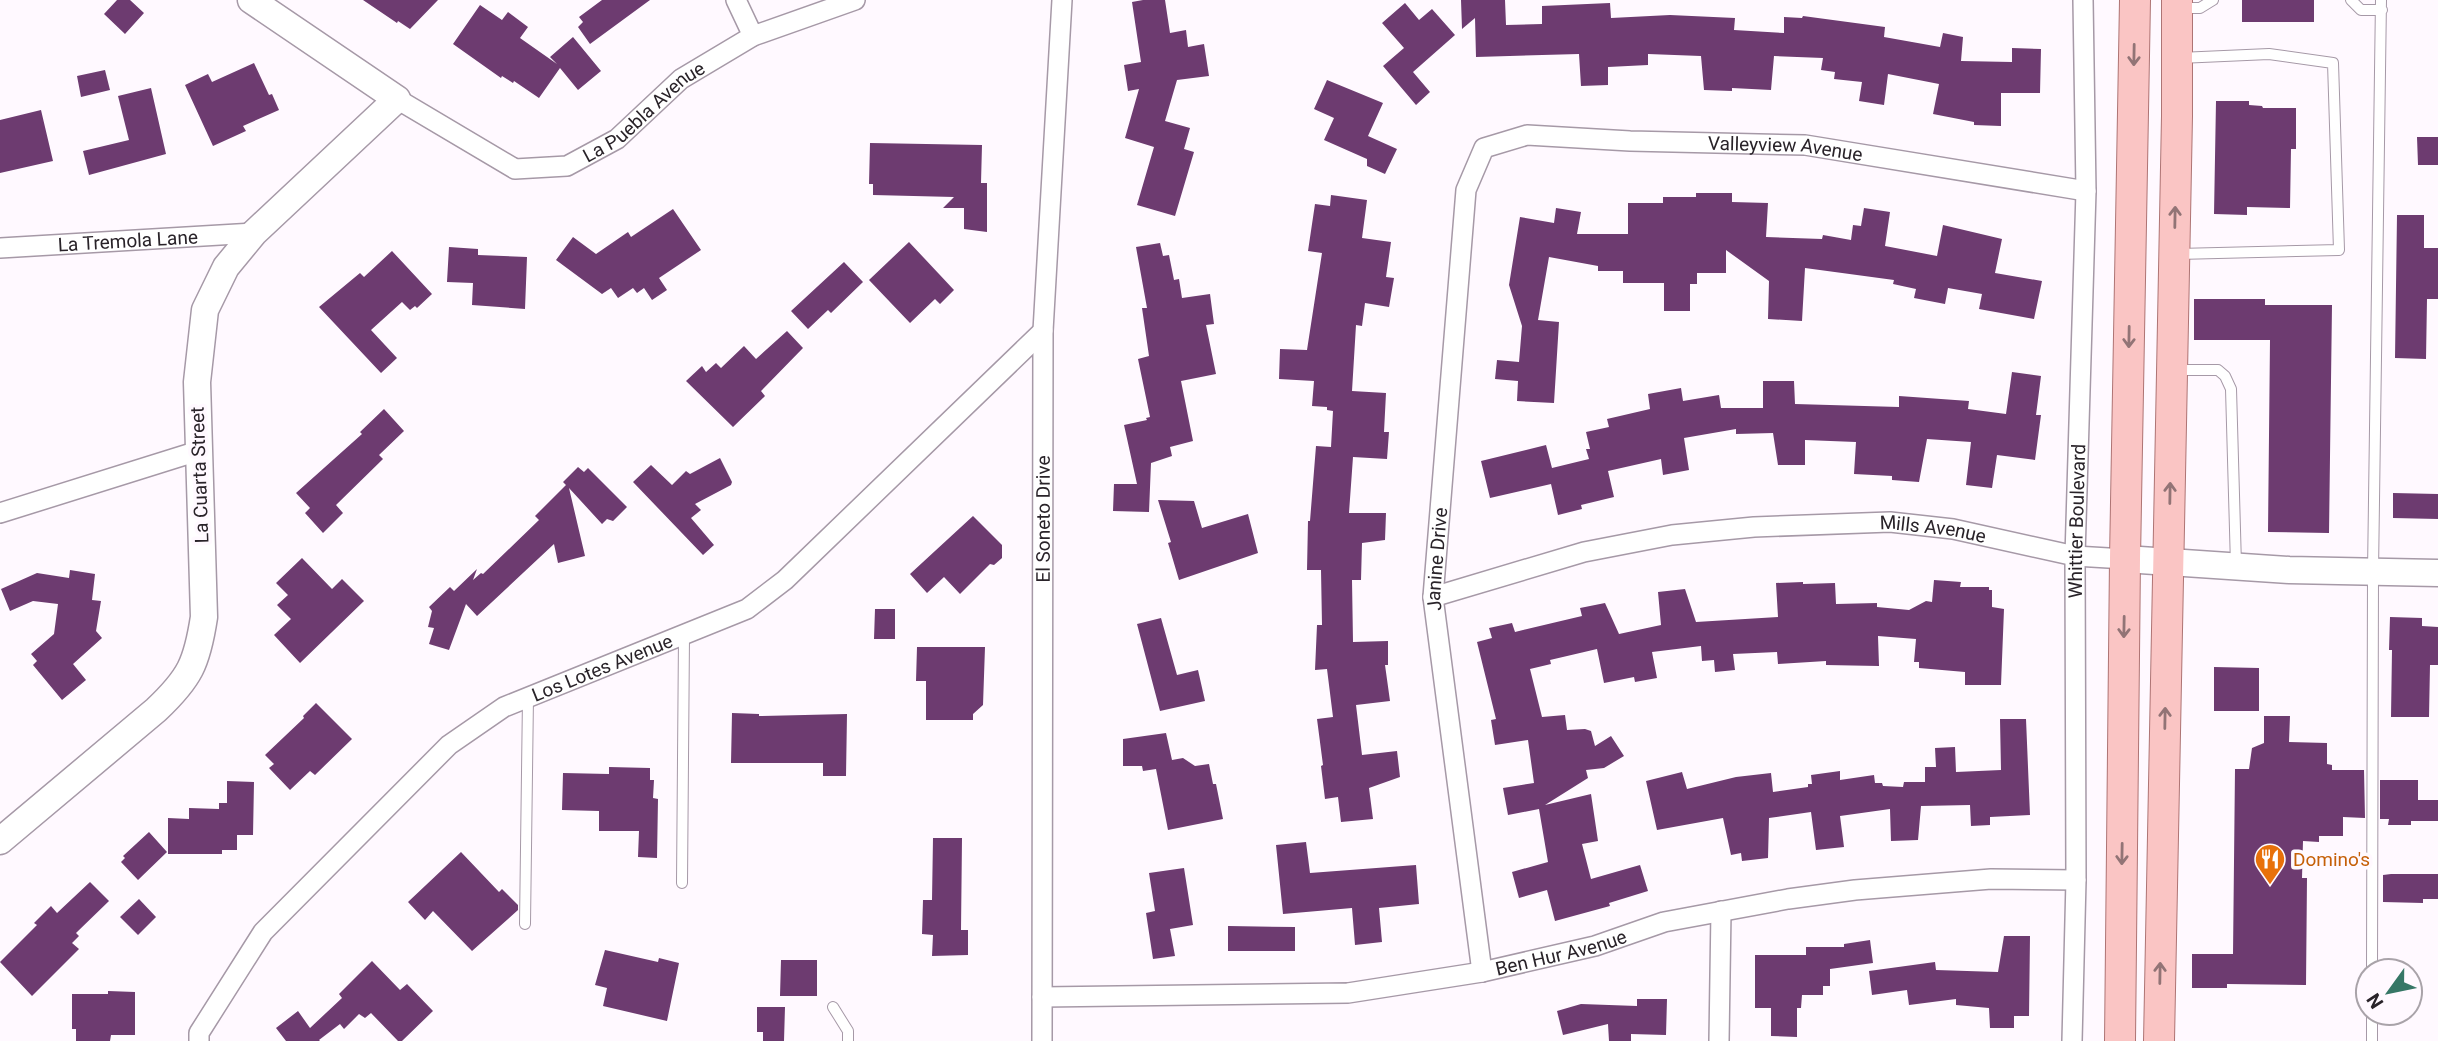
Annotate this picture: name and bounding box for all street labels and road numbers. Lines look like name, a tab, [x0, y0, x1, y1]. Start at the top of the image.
street label: La Puebla Avenue	[579, 57, 709, 167]
street label: Valleyview Avenue	[1708, 132, 1864, 166]
street label: La Tremola Lane	[57, 225, 199, 257]
street label: La Cuarta Street	[186, 406, 213, 544]
street label: Whittier Boulevard	[2064, 444, 2090, 598]
street label: El Soneto Drive	[1032, 455, 1055, 583]
street label: Janine Drive	[1422, 507, 1452, 612]
street label: Mills Avenue	[1879, 511, 1988, 548]
street label: Los Lotes Avenue	[529, 629, 676, 707]
street label: Ben Hur Avenue	[1493, 925, 1630, 981]

